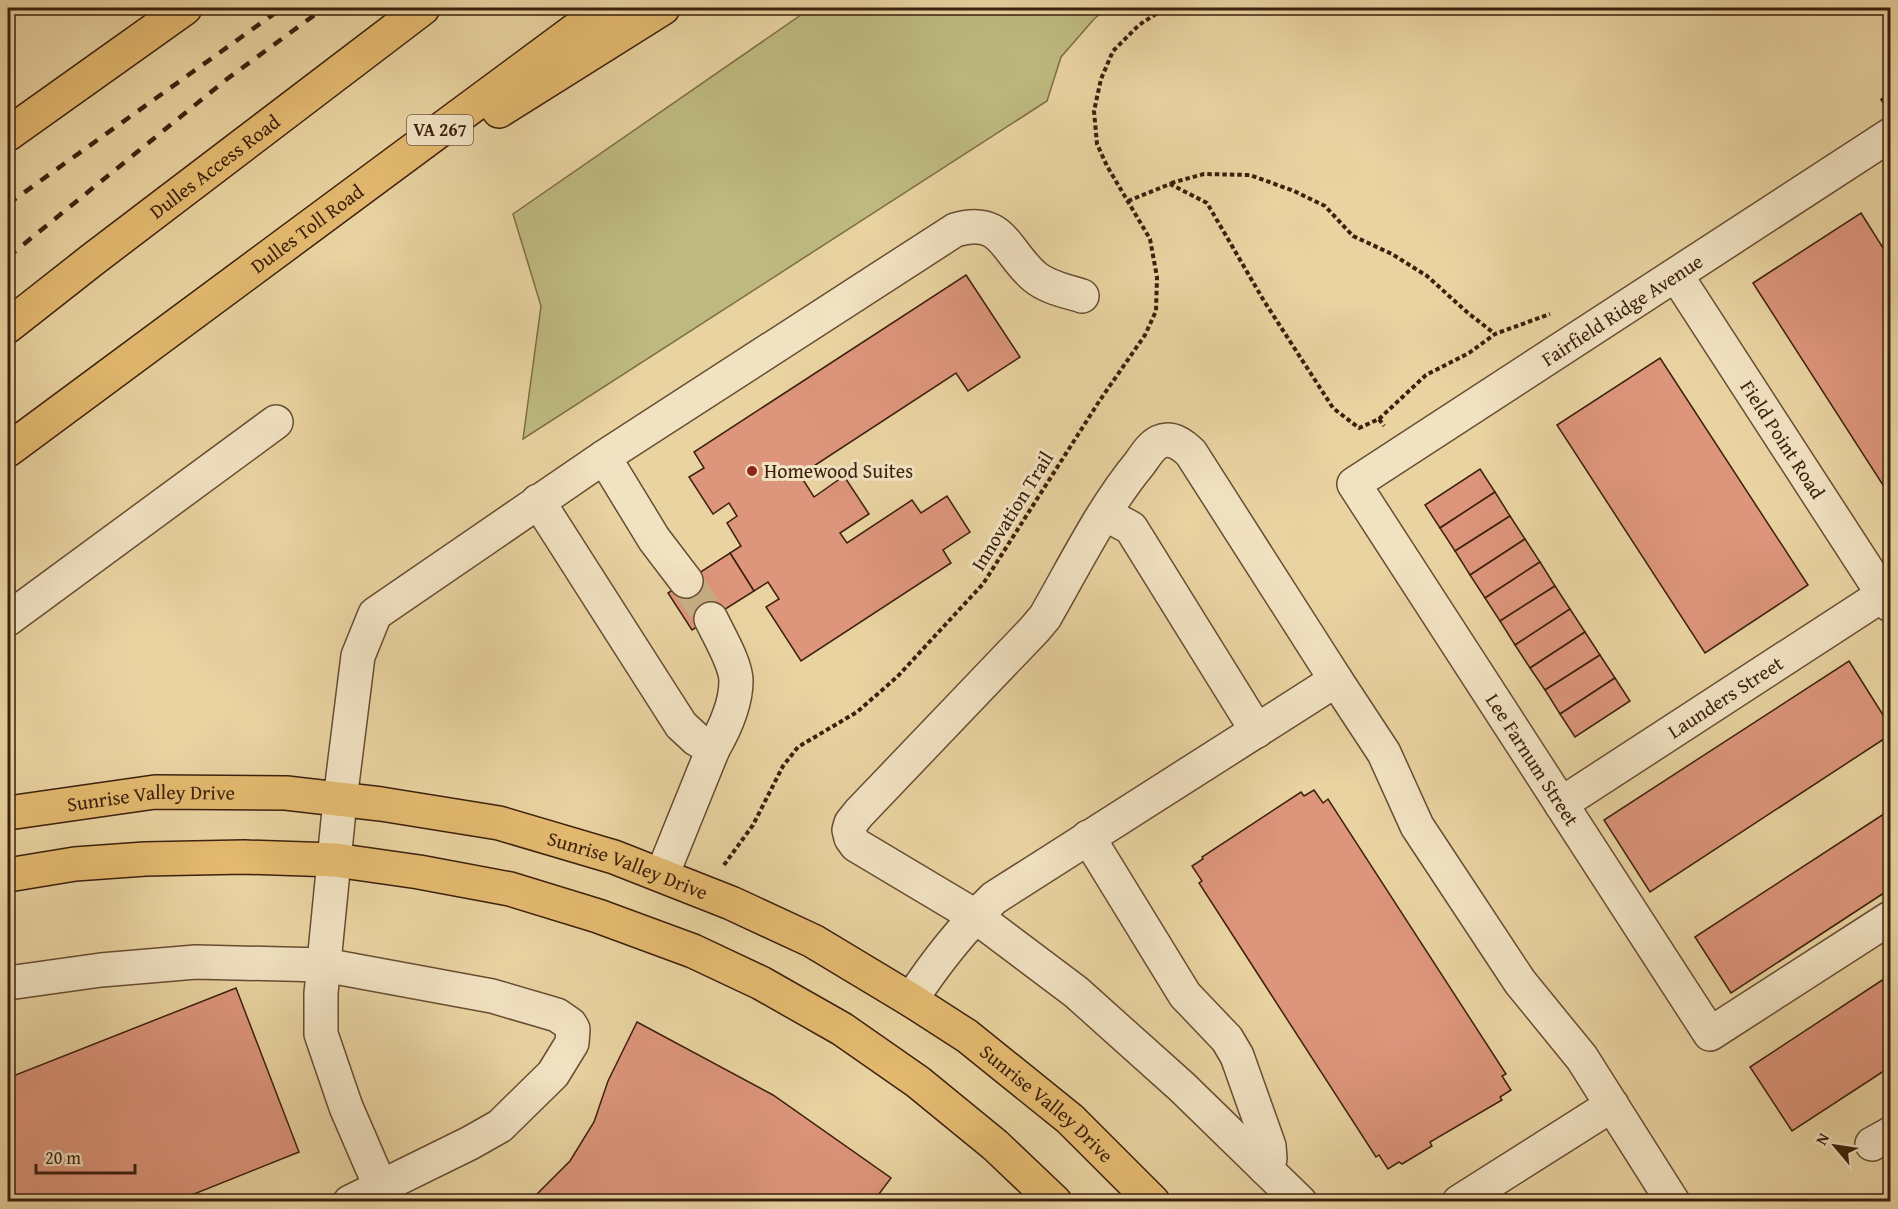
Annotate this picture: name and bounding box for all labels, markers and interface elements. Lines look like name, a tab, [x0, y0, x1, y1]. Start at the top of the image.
street label: Dulles Access Road	[143, 107, 286, 225]
road number: VA 267	[407, 115, 473, 145]
street label: Dulles Toll Road	[244, 176, 369, 280]
street label: Fairfield Ridge Avenue	[1535, 246, 1708, 373]
street label: Field Point Road	[1734, 374, 1833, 505]
street label: Innovation Trail	[963, 445, 1060, 576]
place label: Homewood Suites	[764, 456, 913, 485]
marker: Homewood Suites	[745, 464, 759, 478]
street label: Launders Street	[1662, 648, 1789, 745]
street label: Lee Farnum Street	[1479, 687, 1587, 832]
street label: Sunrise Valley Drive	[65, 777, 235, 818]
street label: Sunrise Valley Drive	[544, 823, 712, 907]
street label: Sunrise Valley Drive	[974, 1037, 1121, 1169]
north arrow	[1805, 1116, 1865, 1176]
text: N	[1809, 1128, 1835, 1149]
scale bar	[36, 1137, 135, 1175]
text: 20 m	[45, 1144, 81, 1171]

